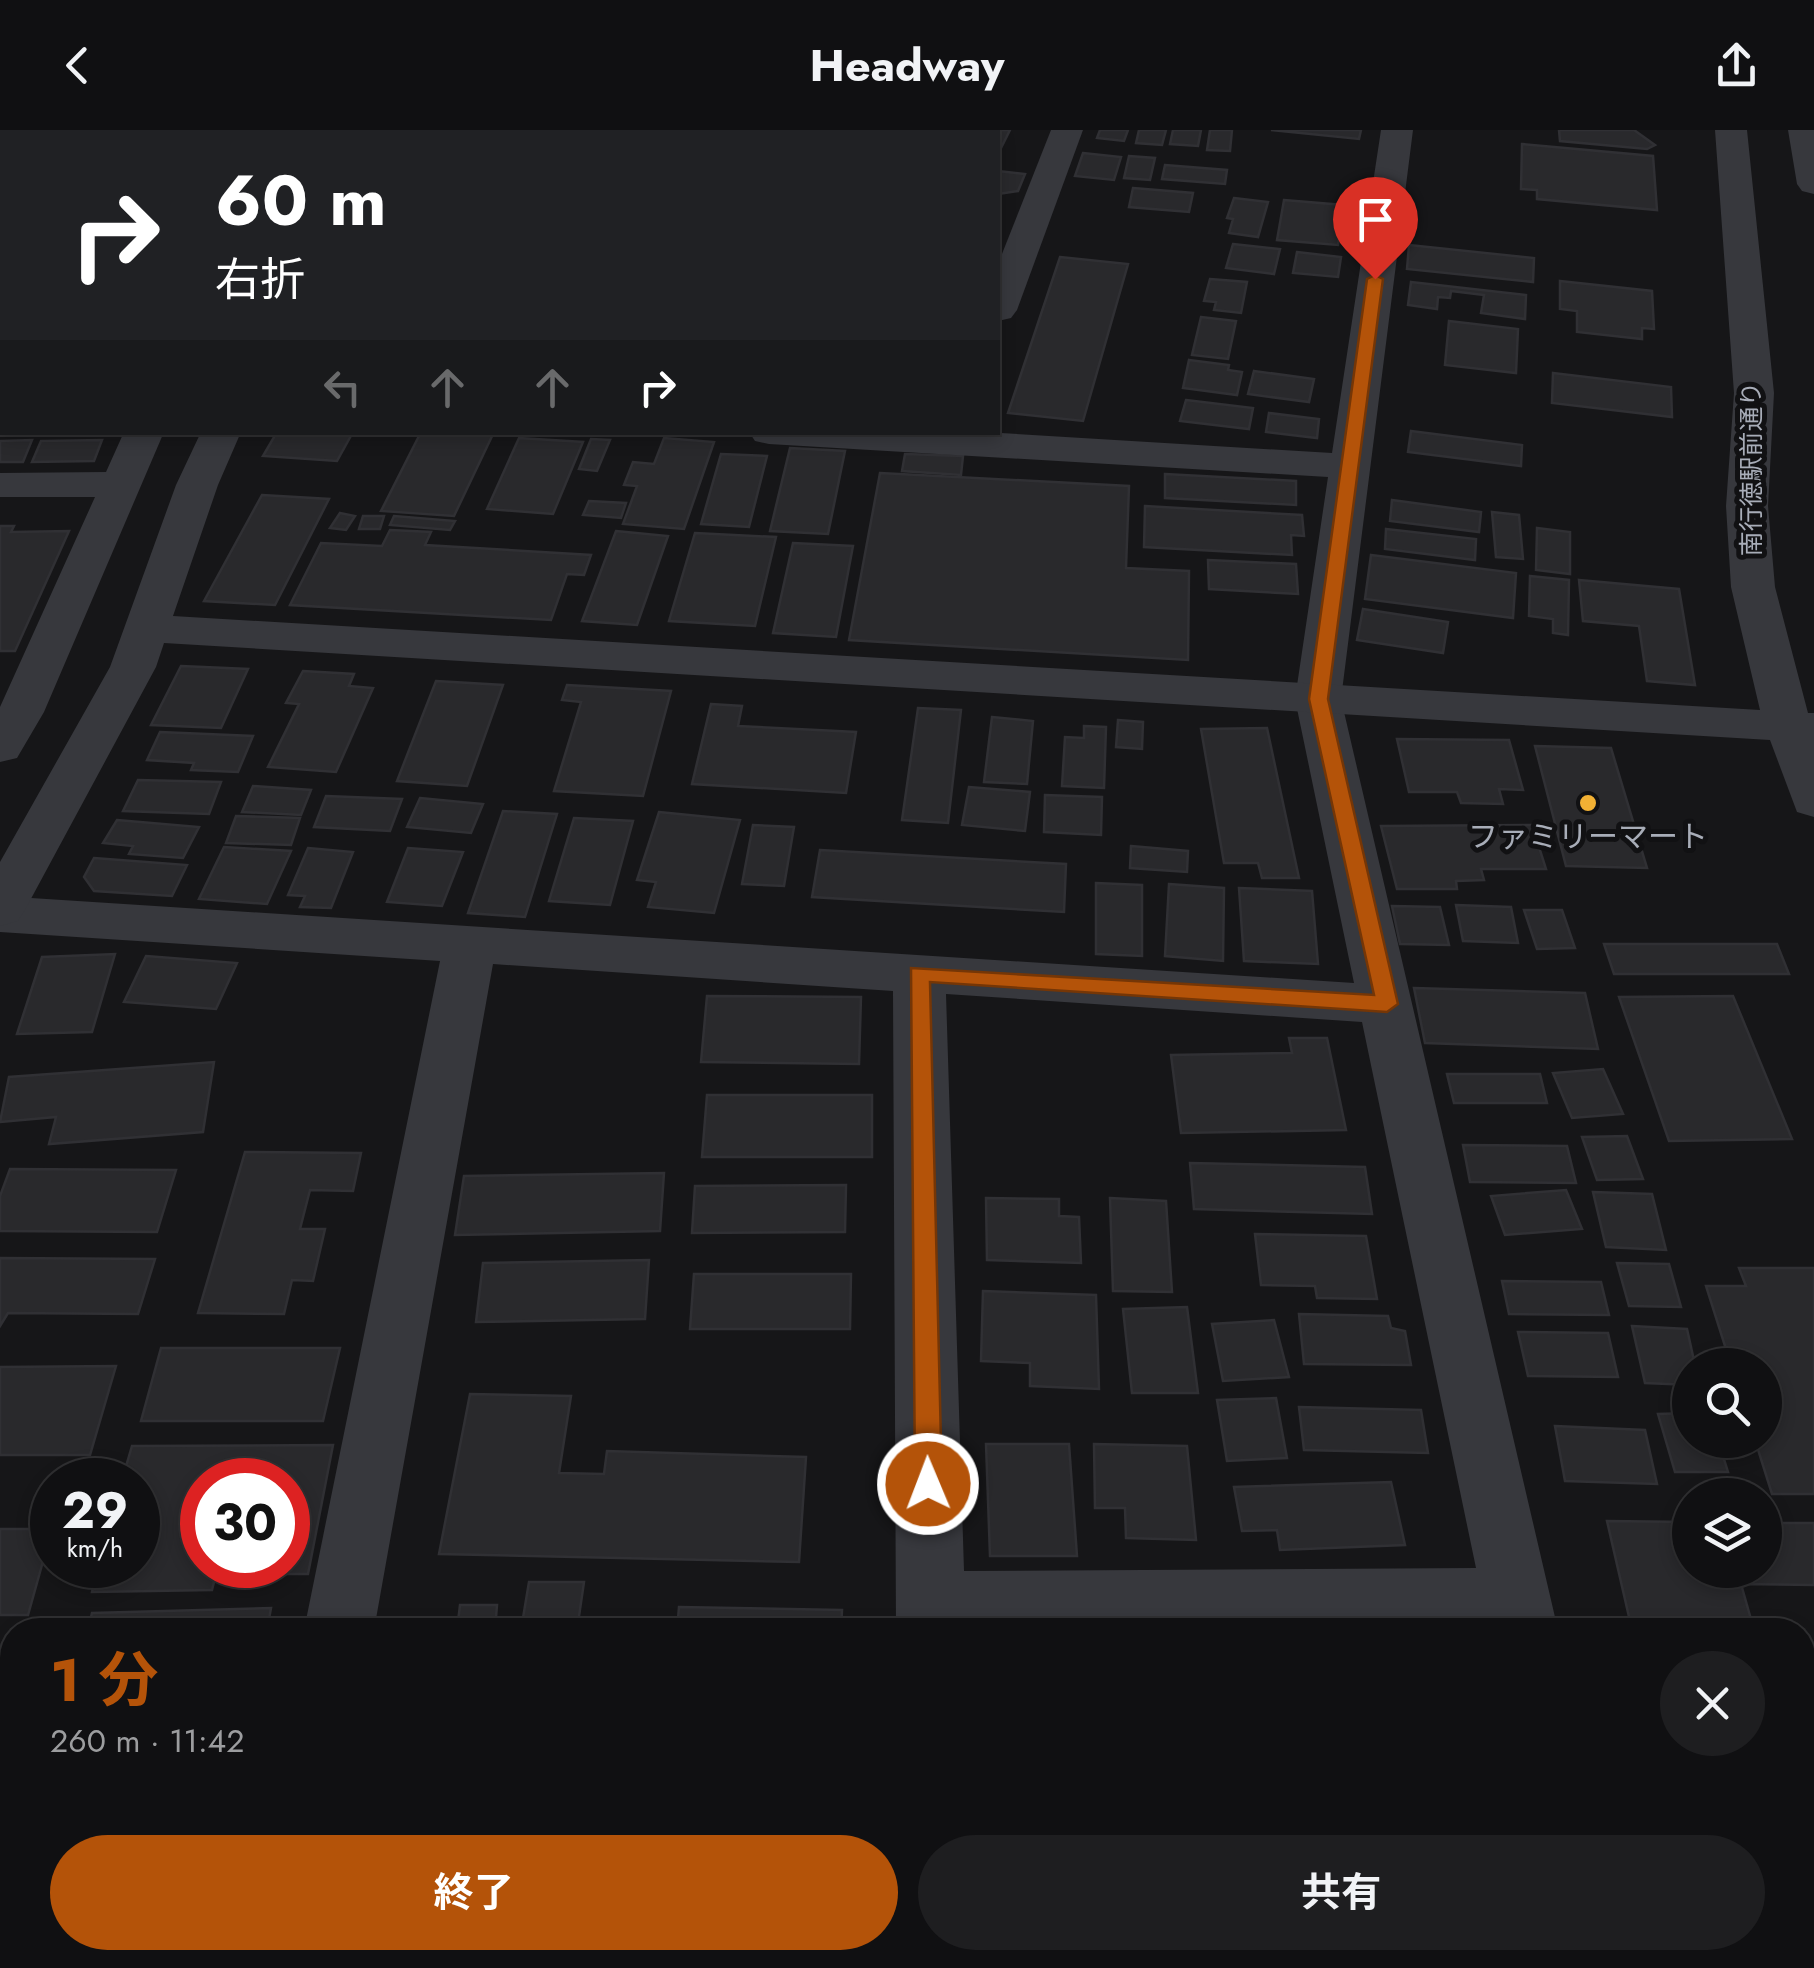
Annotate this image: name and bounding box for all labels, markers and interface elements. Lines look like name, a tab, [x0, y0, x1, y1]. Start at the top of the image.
text: Headway	[810, 33, 1004, 98]
icon: back	[50, 38, 105, 93]
icon: share	[1709, 38, 1764, 93]
text: 60 m	[215, 150, 387, 251]
icon: right	[50, 170, 180, 300]
pin	[1333, 177, 1418, 280]
icon: arrive	[1348, 192, 1403, 247]
text: 右折	[215, 247, 305, 312]
icon: left	[315, 360, 370, 415]
icon: ahead	[420, 360, 475, 415]
icon: ahead	[525, 360, 580, 415]
icon: right	[630, 360, 685, 415]
street label: 南行徳駅前通り	[1733, 381, 1769, 557]
marker: ファミリーマート	[1577, 792, 1599, 814]
place label: ファミリーマート	[1468, 815, 1708, 858]
map controls	[1672, 1348, 1782, 1588]
button: search	[1672, 1348, 1782, 1458]
position arrow	[876, 1432, 980, 1536]
speed limit sign: 30	[180, 1458, 310, 1588]
text: 29	[62, 1474, 128, 1547]
button: layers	[1672, 1478, 1782, 1588]
text: km/h	[67, 1530, 123, 1566]
text: 1 分	[50, 1637, 159, 1724]
button: close	[1660, 1651, 1765, 1756]
text: 260 m · 11:42	[50, 1718, 244, 1764]
button: 終了	[50, 1835, 898, 1950]
button: 共有	[918, 1835, 1765, 1950]

